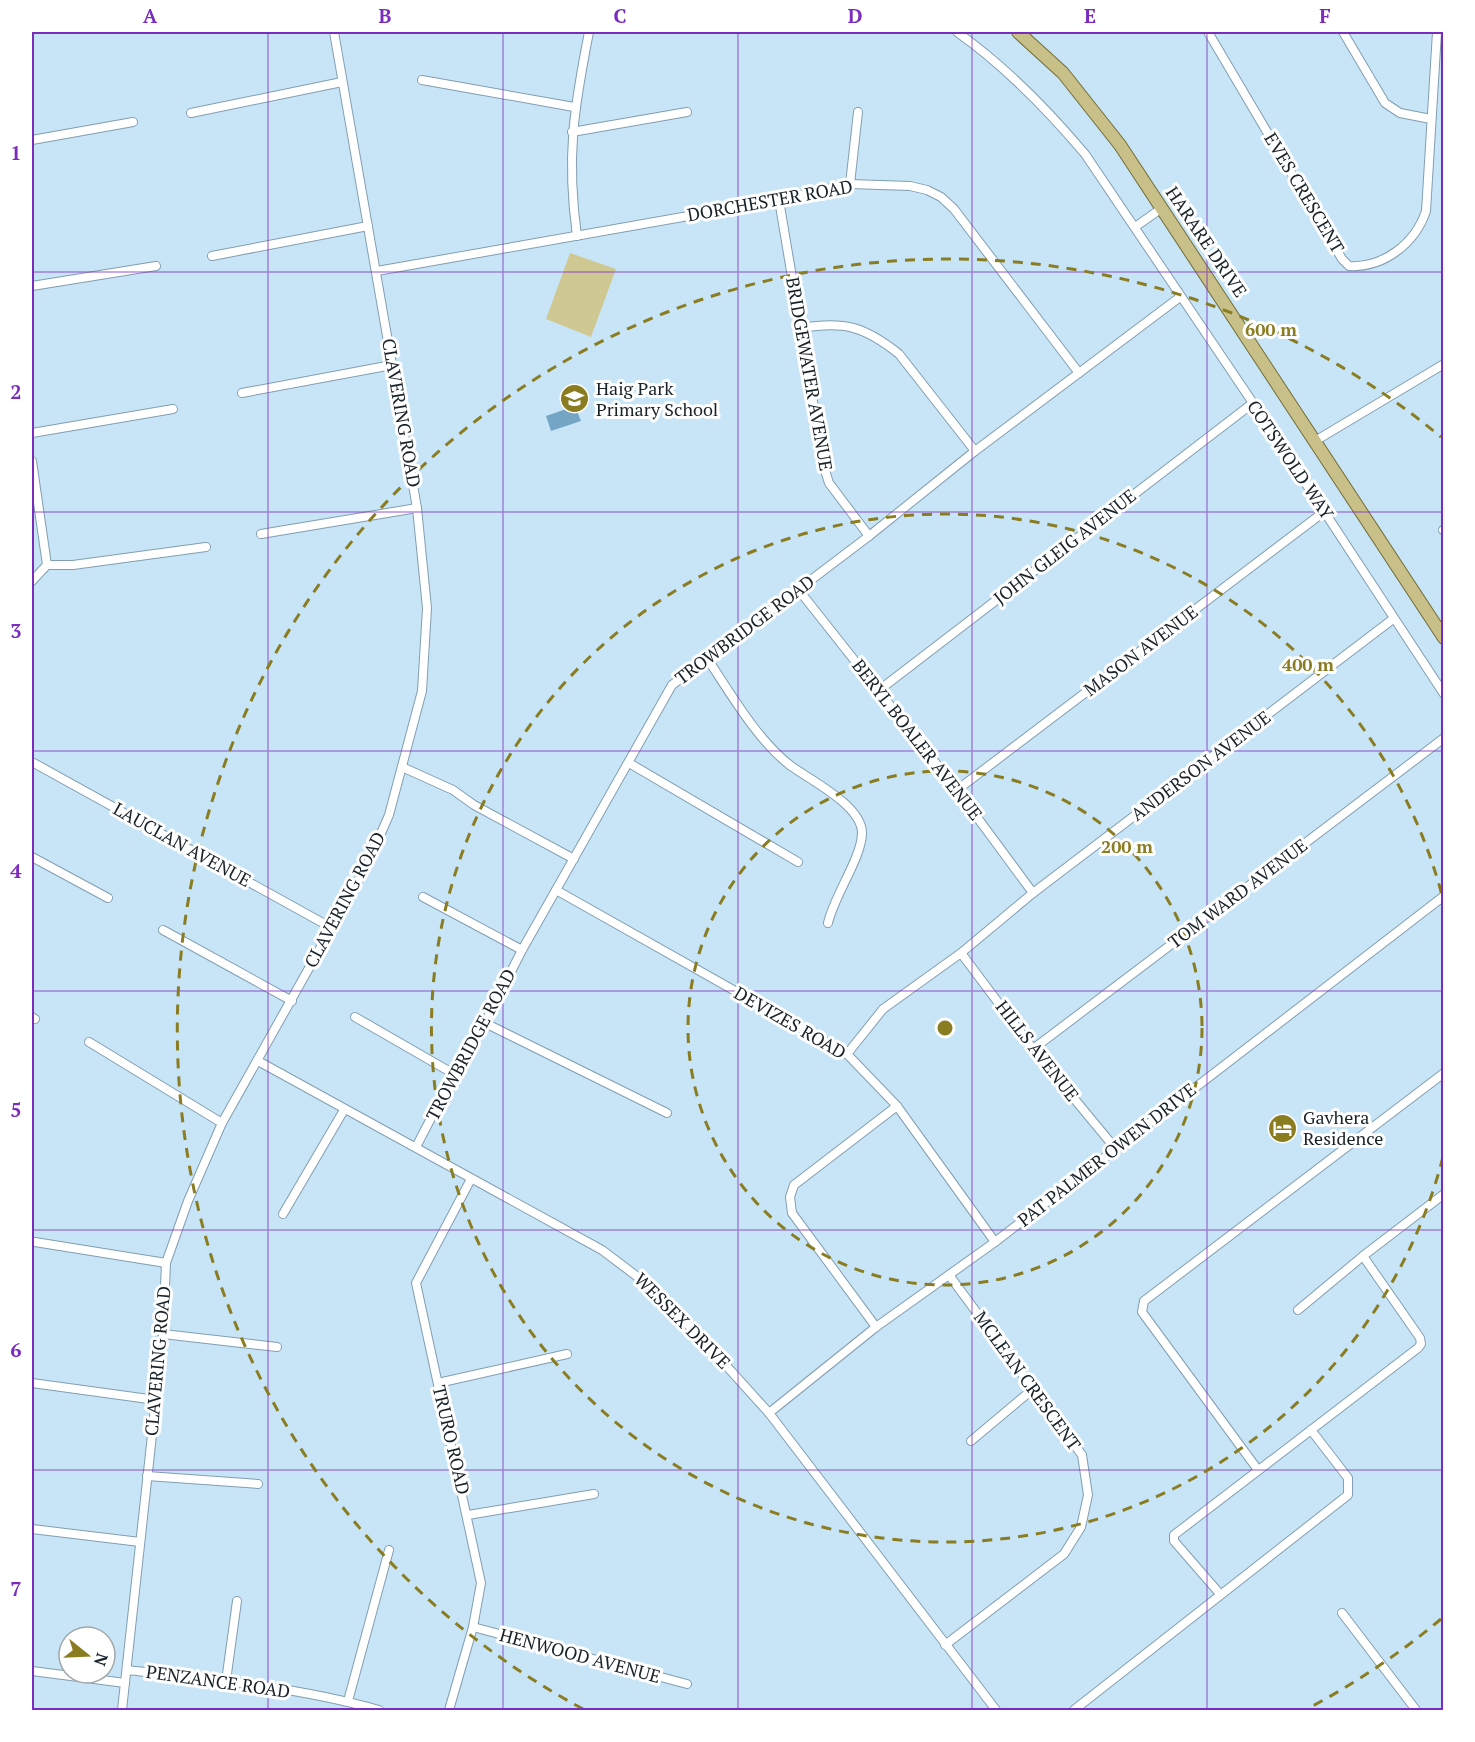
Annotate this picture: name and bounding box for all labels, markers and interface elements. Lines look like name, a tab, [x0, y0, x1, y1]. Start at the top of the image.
text: A	[143, 2, 158, 29]
text: B	[379, 2, 392, 29]
text: C	[613, 2, 627, 29]
text: D	[848, 2, 862, 29]
text: E	[1084, 2, 1096, 29]
text: F	[1319, 2, 1331, 29]
street label: EVES CRESCENT	[1259, 128, 1350, 257]
text: 1	[10, 139, 22, 166]
street label: DORCHESTER ROAD	[685, 174, 854, 226]
street label: HARARE DRIVE	[1161, 181, 1253, 302]
street label: BRIDGEWATER AVENUE	[781, 275, 839, 473]
text: 600 m	[1245, 317, 1297, 341]
street label: CLAVERING ROAD	[377, 337, 427, 489]
place label: Haig Park Primary School	[596, 376, 718, 421]
text: 2	[10, 378, 22, 405]
school or university icon: Haig Park Primary School	[559, 383, 591, 415]
street label: COTSWOLD WAY	[1242, 395, 1340, 524]
street label: JOHN GLEIG AVENUE	[988, 483, 1141, 609]
street label: TROWBRIDGE ROAD	[670, 569, 819, 690]
street label: MASON AVENUE	[1078, 599, 1202, 701]
text: 3	[10, 617, 22, 644]
text: 400 m	[1282, 652, 1334, 676]
street label: BERYL BOALER AVENUE	[847, 654, 988, 825]
street label: ANDERSON AVENUE	[1126, 705, 1275, 826]
street label: LAUCLAN AVENUE	[109, 796, 256, 892]
street label: CLAVERING ROAD	[298, 827, 390, 972]
street label: TOM WARD AVENUE	[1163, 833, 1312, 954]
text: 200 m	[1101, 834, 1153, 858]
text: 4	[10, 857, 22, 884]
street label: TROWBRIDGE ROAD	[420, 964, 520, 1125]
street label: DEVIZES ROAD	[730, 980, 851, 1064]
street label: HILLS AVENUE	[991, 995, 1085, 1106]
centre of rings	[935, 1018, 955, 1038]
street label: PAT PALMER OWEN DRIVE	[1012, 1077, 1201, 1231]
text: 5	[10, 1096, 22, 1123]
place label: Gavhera Residence	[1303, 1105, 1383, 1150]
hotel icon: Gavhera Residence	[1266, 1112, 1298, 1144]
street label: WESSEX DRIVE	[629, 1267, 736, 1374]
street label: CLAVERING ROAD	[138, 1285, 176, 1437]
street label: MCLEAN CRESCENT	[969, 1306, 1087, 1455]
text: 6	[10, 1336, 22, 1363]
street label: TRURO ROAD	[428, 1383, 476, 1497]
text: 7	[10, 1575, 22, 1602]
street label: HENWOOD AVENUE	[497, 1622, 663, 1688]
north arrow	[57, 1625, 117, 1685]
text: N	[89, 1650, 114, 1669]
street label: PENZANCE ROAD	[145, 1659, 292, 1703]

